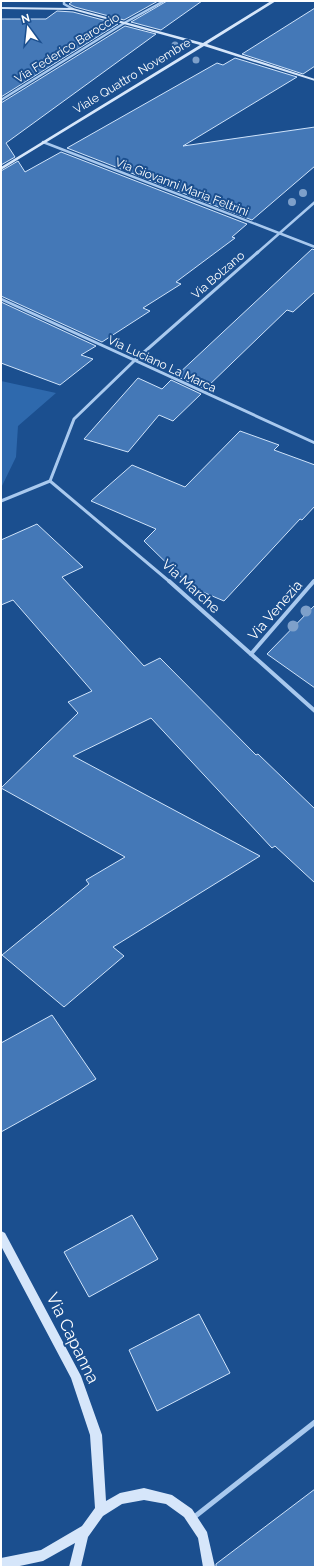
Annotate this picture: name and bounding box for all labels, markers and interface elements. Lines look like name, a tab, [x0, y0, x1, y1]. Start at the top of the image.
north arrow	[8, 8, 48, 48]
street label: Via Federico Baroccio	[12, 10, 122, 86]
text: N	[20, 11, 31, 26]
street label: Viale Quattro Novembre	[71, 35, 193, 117]
street label: Via Giovanni Maria Feltrini	[113, 155, 251, 219]
street label: Via Bolzano	[189, 248, 247, 302]
street label: Via Luciano La Marca	[105, 333, 219, 395]
street label: Via Marche	[159, 556, 223, 616]
street label: Via Venezia	[245, 577, 305, 643]
street label: Via Capanna	[42, 1289, 104, 1387]

